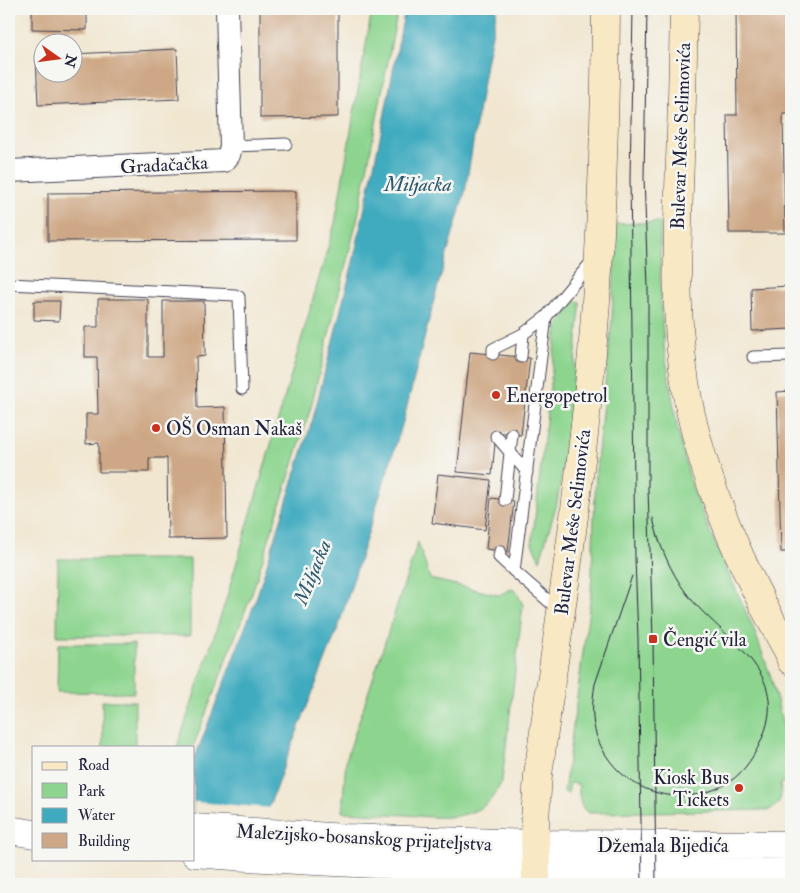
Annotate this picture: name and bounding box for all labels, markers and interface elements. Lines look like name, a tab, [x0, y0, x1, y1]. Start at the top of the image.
north arrow	[32, 32, 82, 82]
street label: Bulevar Meše Selimovića	[666, 42, 696, 230]
text: N	[60, 52, 80, 70]
street label: Gradačačka	[120, 151, 209, 179]
water label: Miljacka	[383, 172, 452, 197]
place label: Energopetrol	[506, 384, 608, 409]
marker: Energopetrol	[490, 389, 502, 401]
place label: OŠ Osman Nakaš	[166, 415, 302, 441]
marker: OŠ Osman Nakaš	[150, 422, 162, 434]
street label: Bulevar Meše Selimovića	[550, 428, 596, 616]
water label: Miljacka	[288, 536, 337, 609]
place label: Čengić vila	[663, 626, 747, 652]
marker: Čengić vila	[647, 633, 659, 645]
legend	[32, 746, 195, 860]
text: Road	[78, 756, 110, 775]
place label: Kiosk Bus Tickets	[653, 766, 729, 812]
text: Park	[78, 782, 105, 801]
marker: Kiosk Bus Tickets	[733, 782, 745, 794]
text: Water	[77, 806, 115, 825]
street label: Malezijsko-bosanskog prijateljstva	[235, 819, 493, 858]
text: Building	[78, 832, 130, 851]
street label: Džemala Bijedića	[597, 834, 729, 858]

